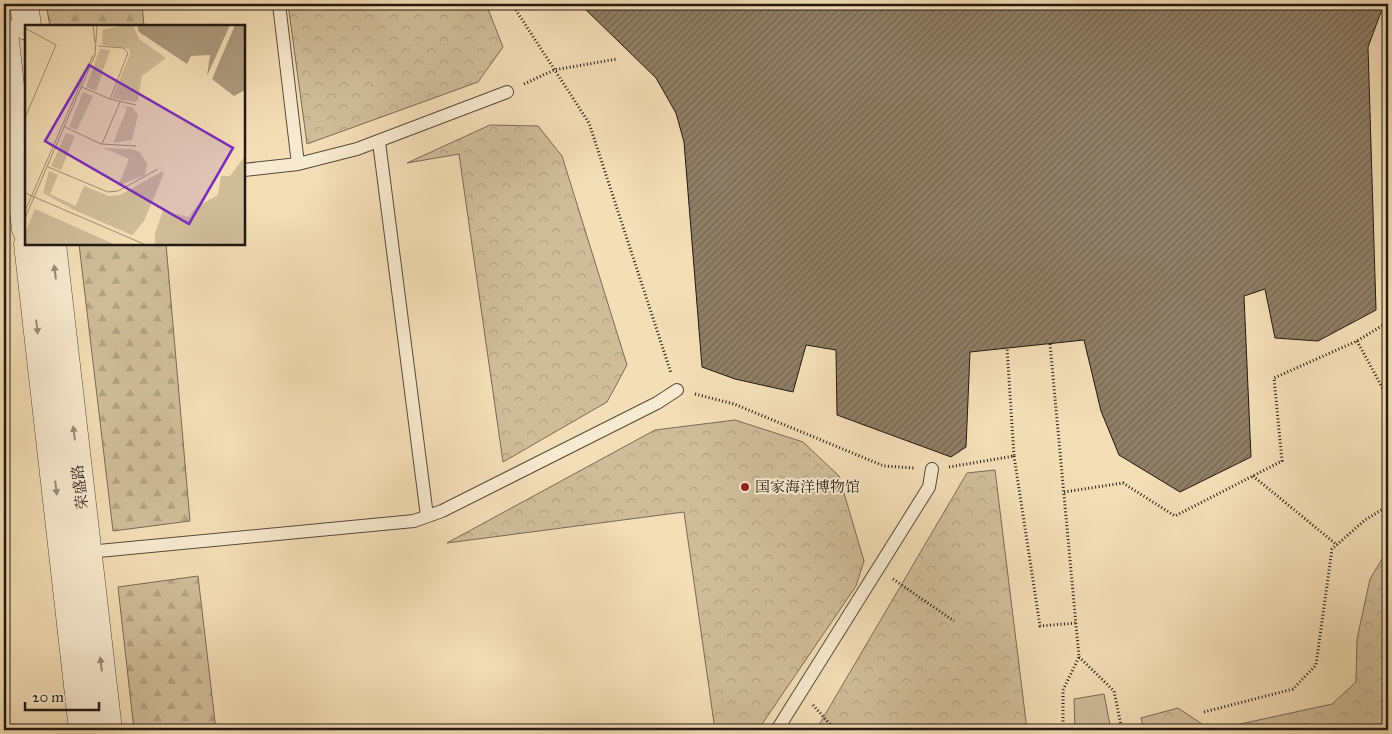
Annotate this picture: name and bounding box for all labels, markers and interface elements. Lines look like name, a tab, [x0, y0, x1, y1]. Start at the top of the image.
inset map	[25, 25, 245, 245]
one-way arrow	[51, 264, 59, 280]
one-way arrow	[33, 319, 41, 335]
one-way arrow	[70, 425, 78, 441]
street label: 荣盛路	[68, 464, 92, 510]
place label: 国家海洋博物馆	[755, 478, 860, 496]
one-way arrow	[52, 481, 60, 497]
marker: 国家海洋博物馆	[739, 481, 751, 493]
one-way arrow	[97, 656, 105, 672]
scale bar	[25, 679, 99, 711]
text: 20 m	[32, 688, 64, 706]

